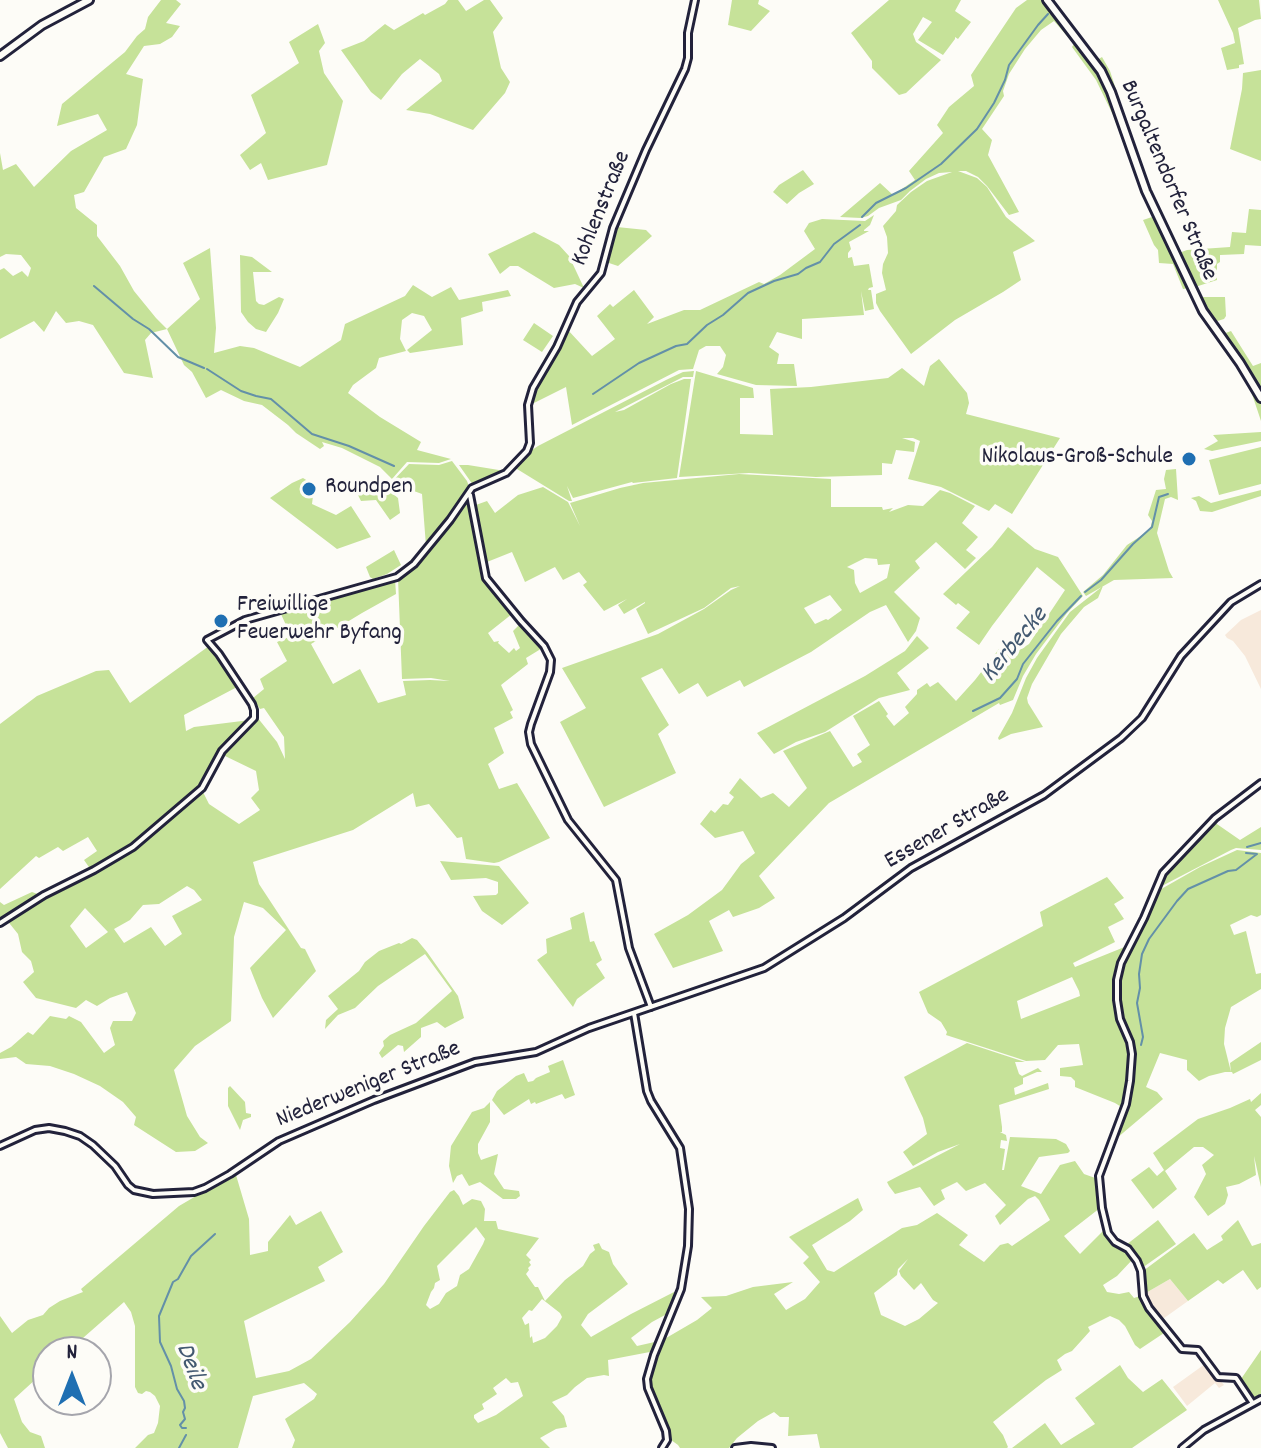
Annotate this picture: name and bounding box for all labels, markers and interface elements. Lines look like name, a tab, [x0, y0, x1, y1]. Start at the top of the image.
street label: Burgaltendorfer Straße	[1112, 77, 1222, 285]
street label: Kohlenstraße	[567, 147, 639, 271]
place label: Nikolaus-Groß-Schule	[981, 445, 1173, 473]
marker: Nikolaus-Groß-Schule	[1180, 450, 1198, 468]
place label: Roundpen	[325, 475, 413, 503]
marker: Roundpen	[300, 480, 318, 498]
place label: Freiwillige Feuerwehr Byfang	[237, 593, 402, 649]
water label: Kerbecke	[976, 602, 1056, 690]
marker: Freiwillige Feuerwehr Byfang	[212, 612, 230, 630]
street label: Essener Straße	[880, 783, 1016, 877]
street label: Niederweniger Straße	[273, 1036, 465, 1136]
north arrow	[32, 1336, 112, 1416]
text: N	[67, 1338, 77, 1369]
water label: Deile	[166, 1339, 212, 1395]

